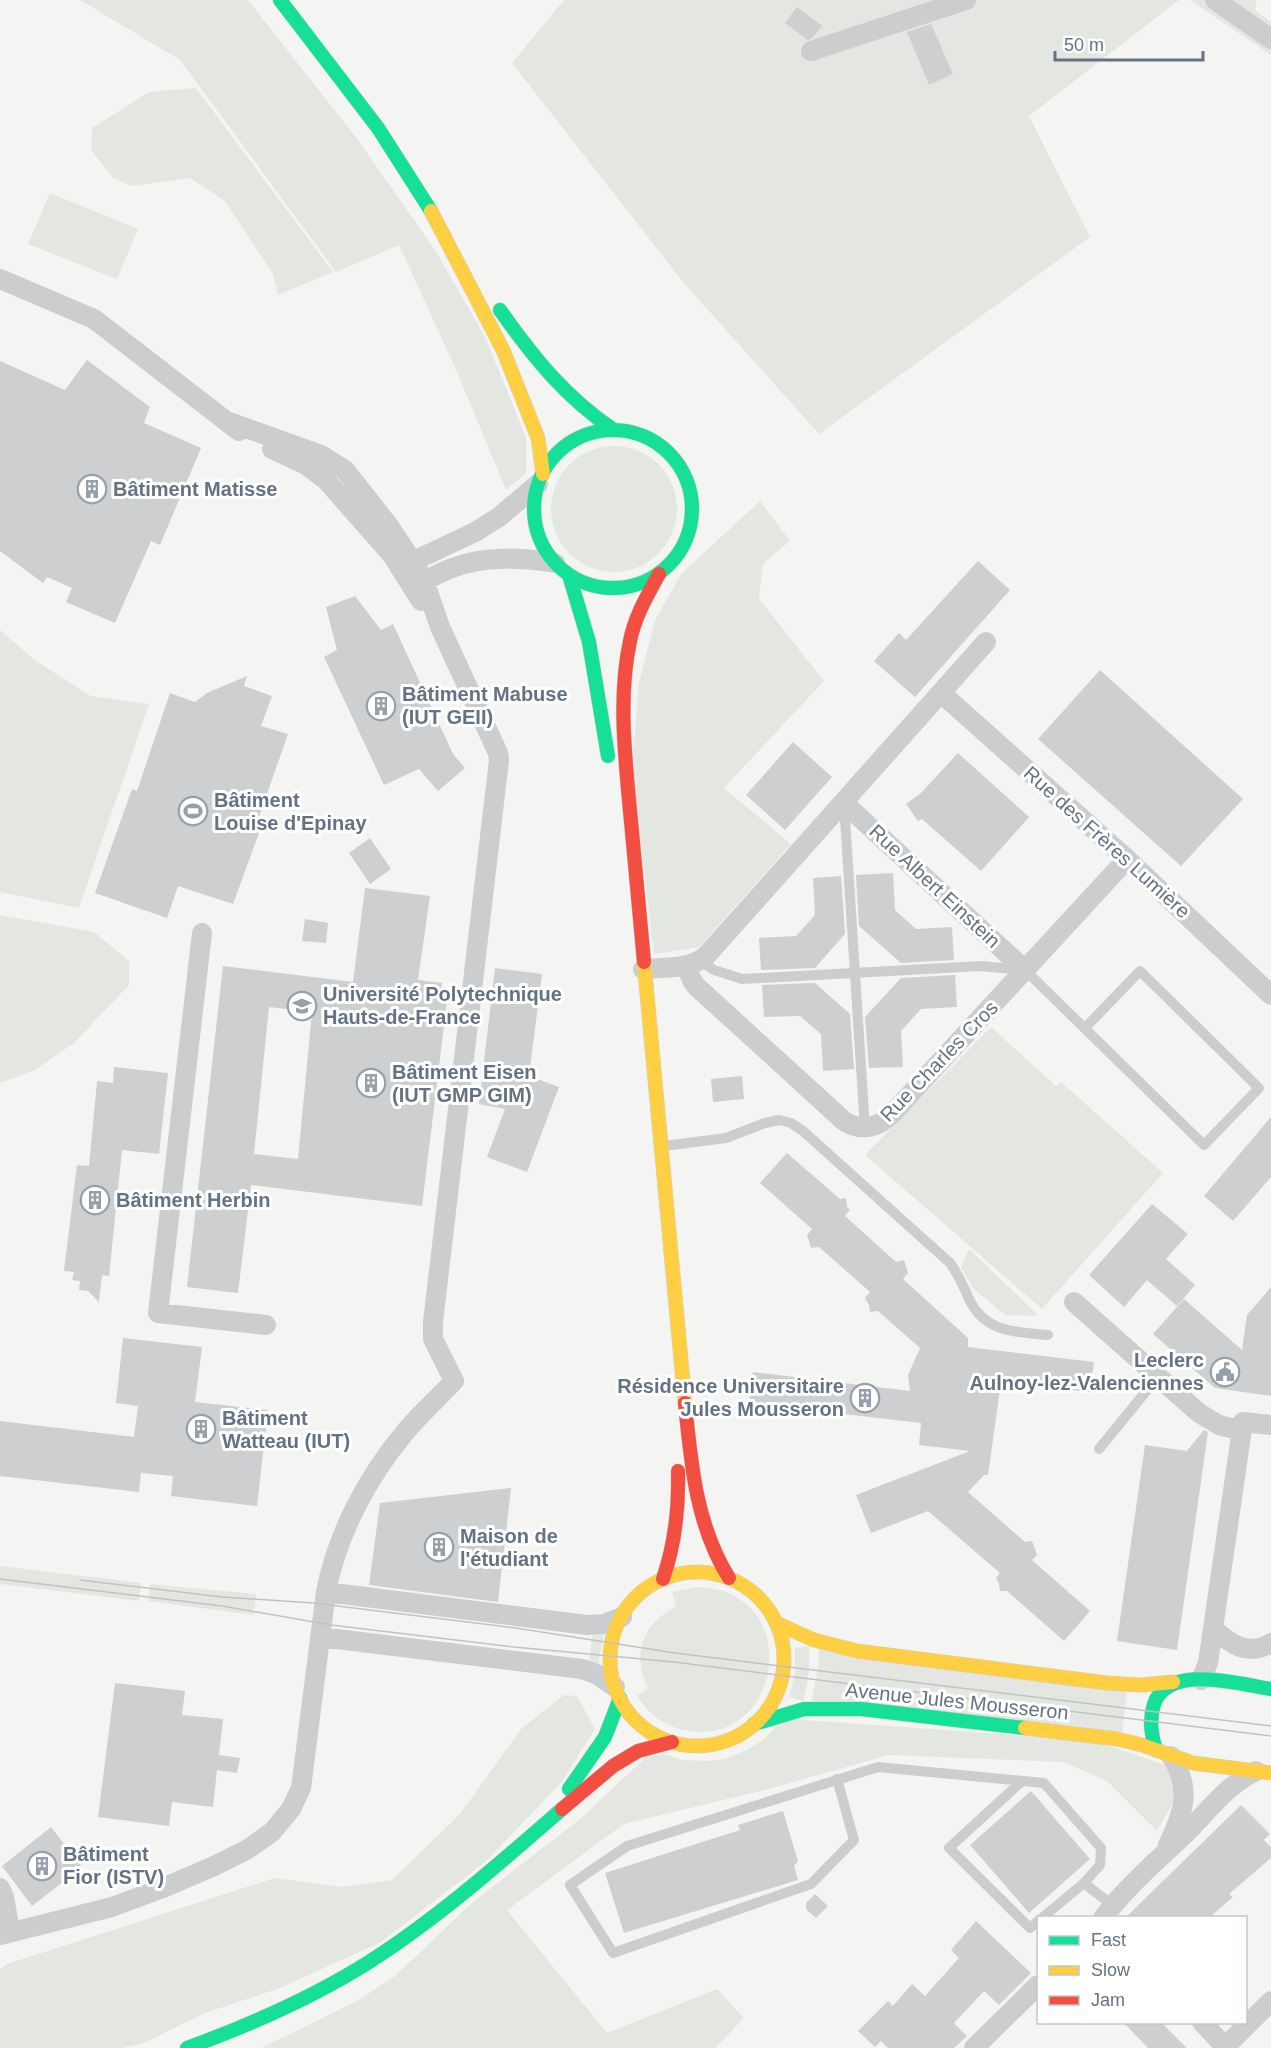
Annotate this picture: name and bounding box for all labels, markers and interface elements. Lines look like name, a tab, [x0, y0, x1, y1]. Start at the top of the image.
scale bar	[1055, 24, 1204, 62]
text: 50 m	[1064, 35, 1104, 55]
building icon: Bâtiment Matisse	[76, 473, 108, 505]
place label: Bâtiment Matisse	[113, 478, 278, 500]
place label: Bâtiment Mabuse (IUT GEII)	[402, 683, 568, 728]
building icon: Bâtiment Mabuse (IUT GEII)	[365, 690, 397, 722]
street label: Rue des Frères Lumière	[1020, 762, 1194, 922]
place label: Bâtiment Louise d'Epinay	[214, 789, 367, 834]
sports icon: Bâtiment Louise d'Epinay	[177, 795, 209, 827]
street label: Rue Albert Einstein	[865, 820, 1005, 952]
place label: Université Polytechnique Hauts-de-France	[323, 983, 562, 1028]
school or university icon: Université Polytechnique Hauts-de-France	[286, 990, 318, 1022]
street label: Rue Charles Cros	[876, 996, 1002, 1126]
place label: Bâtiment Eisen (IUT GMP GIM)	[392, 1061, 536, 1106]
building icon: Bâtiment Eisen (IUT GMP GIM)	[355, 1067, 387, 1099]
building icon: Bâtiment Herbin	[79, 1184, 111, 1216]
place label: Bâtiment Herbin	[116, 1189, 270, 1211]
place label: Leclerc Aulnoy-lez-Valenciennes	[969, 1349, 1204, 1394]
public building icon: Leclerc Aulnoy-lez-Valenciennes	[1209, 1356, 1241, 1388]
place label: Résidence Universitaire Jules Mousseron	[617, 1375, 844, 1420]
building icon: Résidence Universitaire Jules Mousseron	[849, 1382, 881, 1414]
place label: Bâtiment Watteau (IUT)	[222, 1407, 350, 1452]
building icon: Bâtiment Watteau (IUT)	[185, 1413, 217, 1445]
place label: Maison de l'étudiant	[460, 1525, 558, 1570]
building icon: Maison de l'étudiant	[423, 1531, 455, 1563]
street label: Avenue Jules Mousseron	[844, 1678, 1070, 1724]
place label: Bâtiment Fior (ISTV)	[63, 1843, 164, 1888]
building icon: Bâtiment Fior (ISTV)	[26, 1850, 58, 1882]
legend	[1037, 1916, 1247, 2024]
text: Fast	[1091, 1930, 1126, 1950]
text: Slow	[1091, 1960, 1131, 1980]
text: Jam	[1091, 1990, 1125, 2010]

